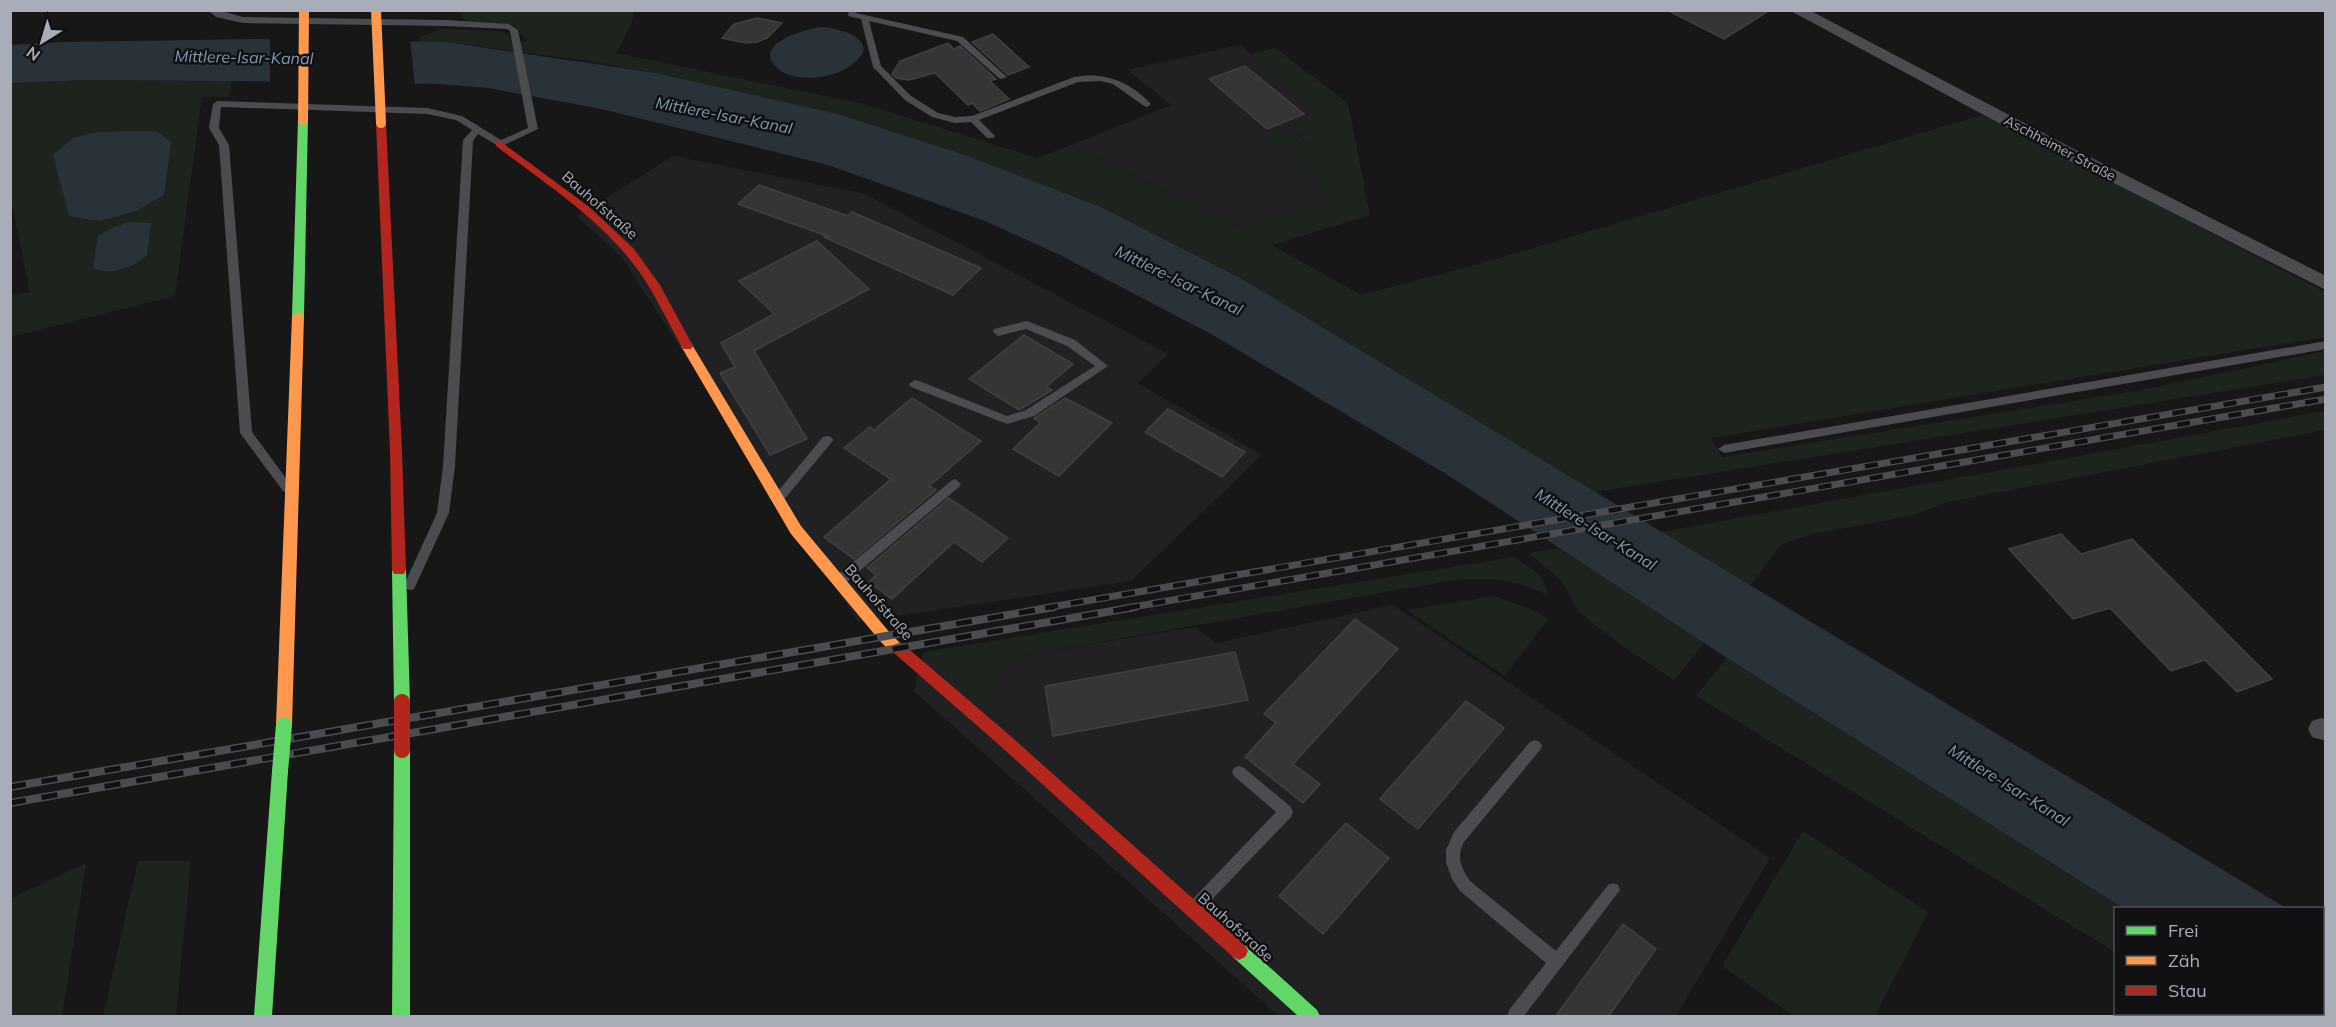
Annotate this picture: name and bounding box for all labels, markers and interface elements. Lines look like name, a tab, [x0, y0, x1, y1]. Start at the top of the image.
north arrow	[12, 12, 72, 72]
text: N	[22, 42, 44, 66]
water label: Mittlere-Isar-Kanal	[174, 46, 314, 68]
water label: Mittlere-Isar-Kanal	[654, 92, 794, 138]
street label: Aschheimer Straße	[2001, 111, 2119, 185]
street label: Bauhofstraße	[558, 167, 642, 243]
water label: Mittlere-Isar-Kanal	[1112, 241, 1246, 320]
water label: Mittlere-Isar-Kanal	[1532, 484, 1660, 574]
street label: Bauhofstraße	[841, 560, 917, 644]
water label: Mittlere-Isar-Kanal	[1945, 740, 2073, 830]
street label: Bauhofstraße	[1194, 888, 1278, 966]
legend	[2114, 907, 2324, 1015]
text: Frei	[2168, 919, 2198, 942]
text: Zäh	[2168, 949, 2200, 972]
text: Stau	[2168, 979, 2207, 1002]

